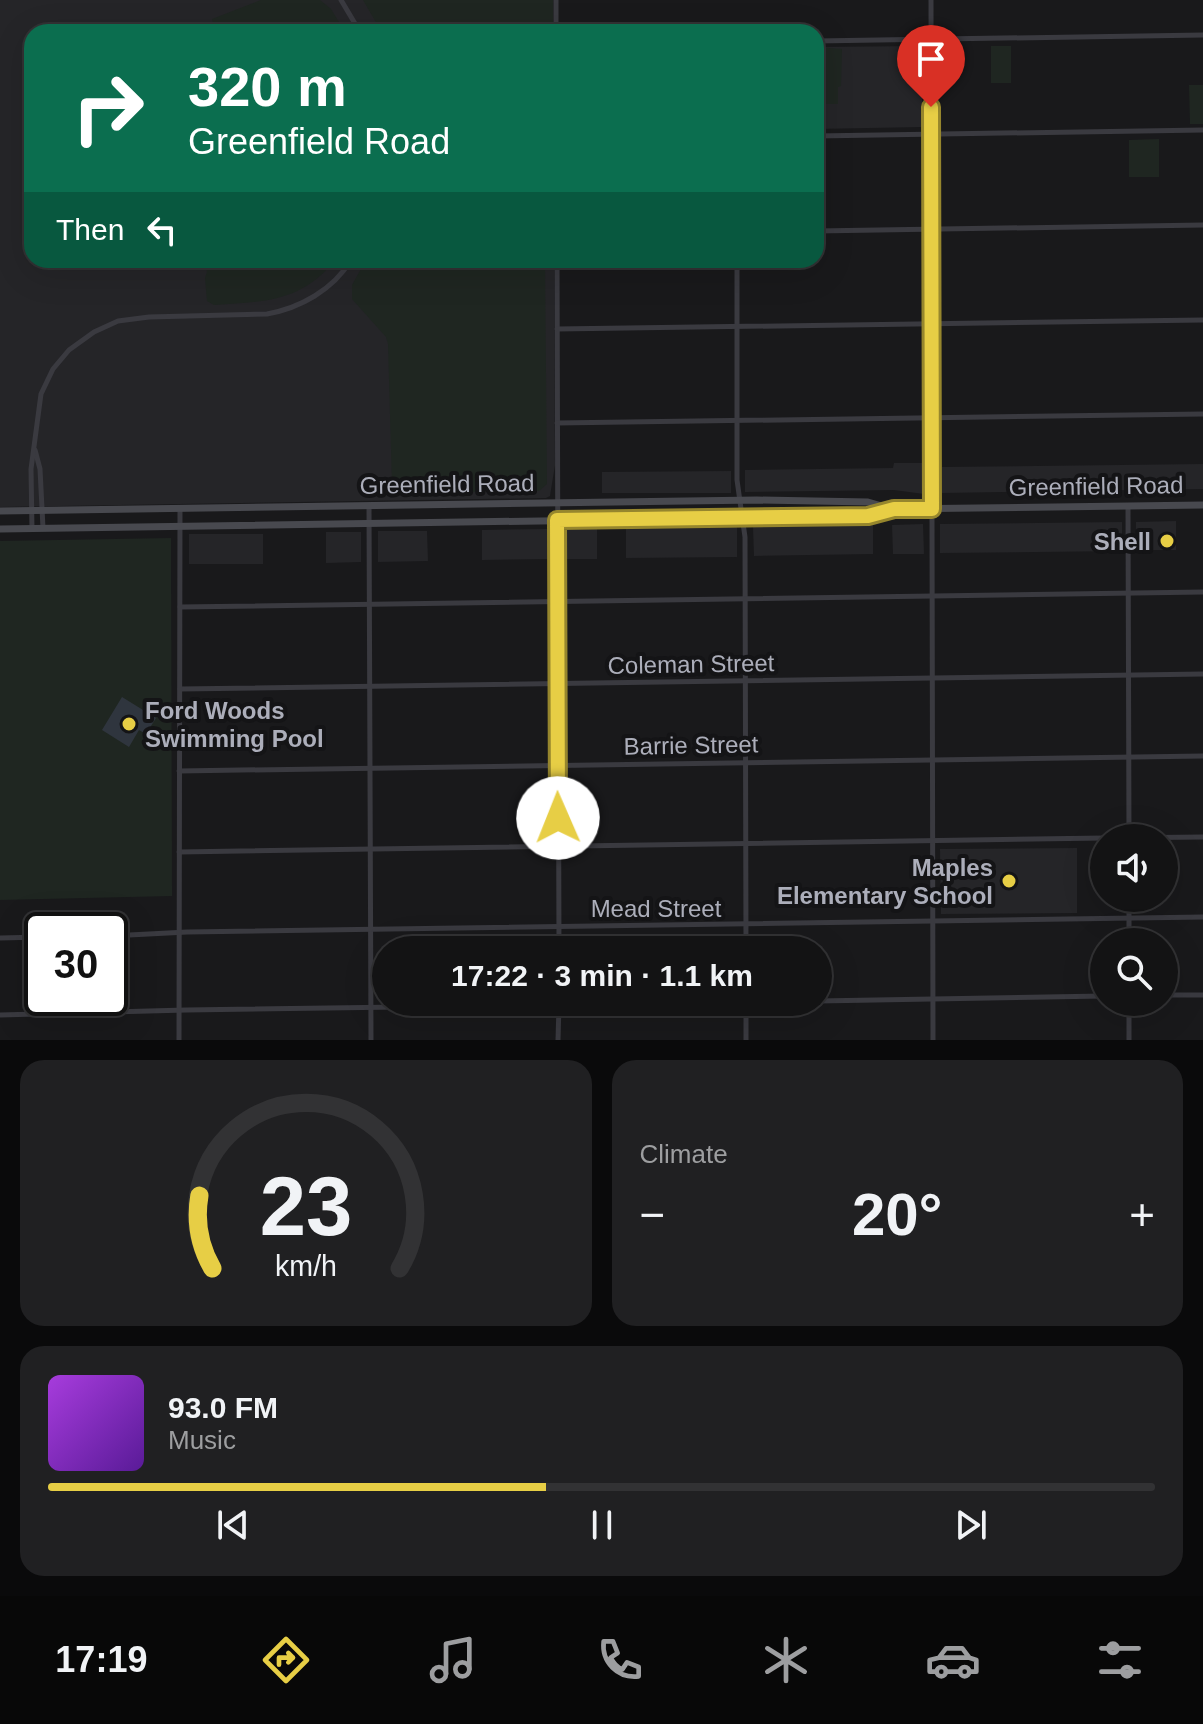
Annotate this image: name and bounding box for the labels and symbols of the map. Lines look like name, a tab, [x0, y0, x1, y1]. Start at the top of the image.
pin	[897, 25, 965, 107]
street label: Greenfield Road	[359, 469, 535, 499]
street label: Greenfield Road	[1008, 471, 1184, 501]
place label: Shell	[1094, 528, 1151, 555]
marker: Shell	[1158, 532, 1176, 550]
street label: Coleman Street	[607, 649, 775, 679]
place label: Ford Woods Swimming Pool	[145, 697, 324, 752]
marker: Ford Woods Swimming Pool	[120, 715, 138, 733]
street label: Barrie Street	[623, 730, 759, 760]
position arrow	[516, 776, 600, 860]
place label: Maples Elementary School	[777, 854, 993, 909]
marker: Maples Elementary School	[1000, 872, 1018, 890]
street label: Mead Street	[591, 895, 722, 922]
speed limit sign: 30	[24, 912, 128, 1016]

